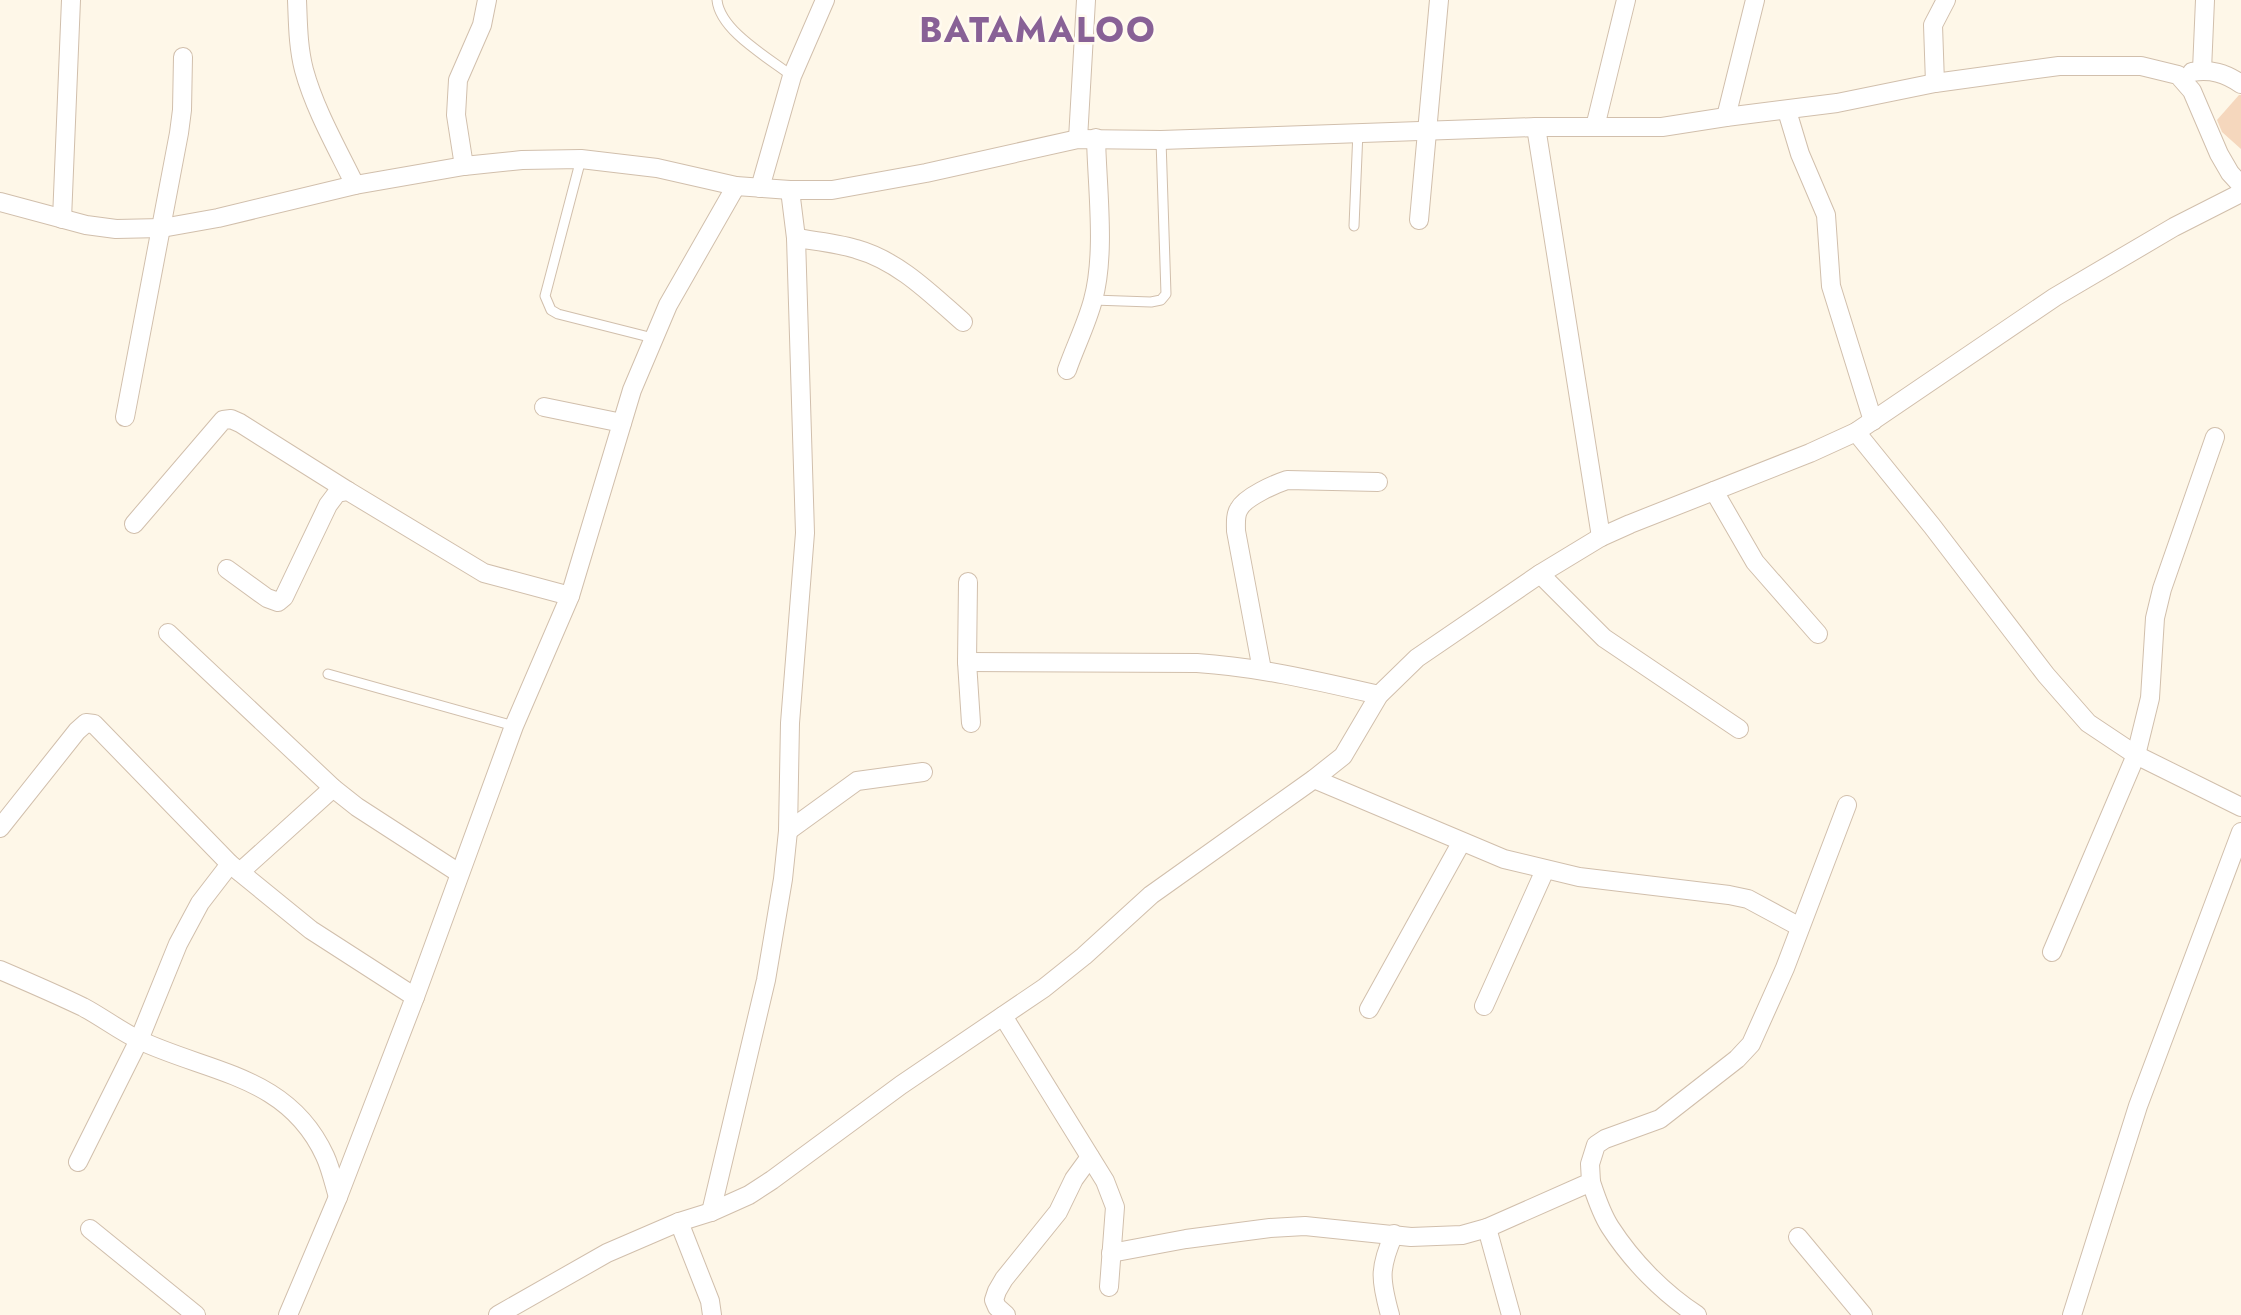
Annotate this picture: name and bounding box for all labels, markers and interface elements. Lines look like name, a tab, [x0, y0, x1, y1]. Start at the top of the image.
district label: BATAMALOO	[919, 5, 1157, 55]

